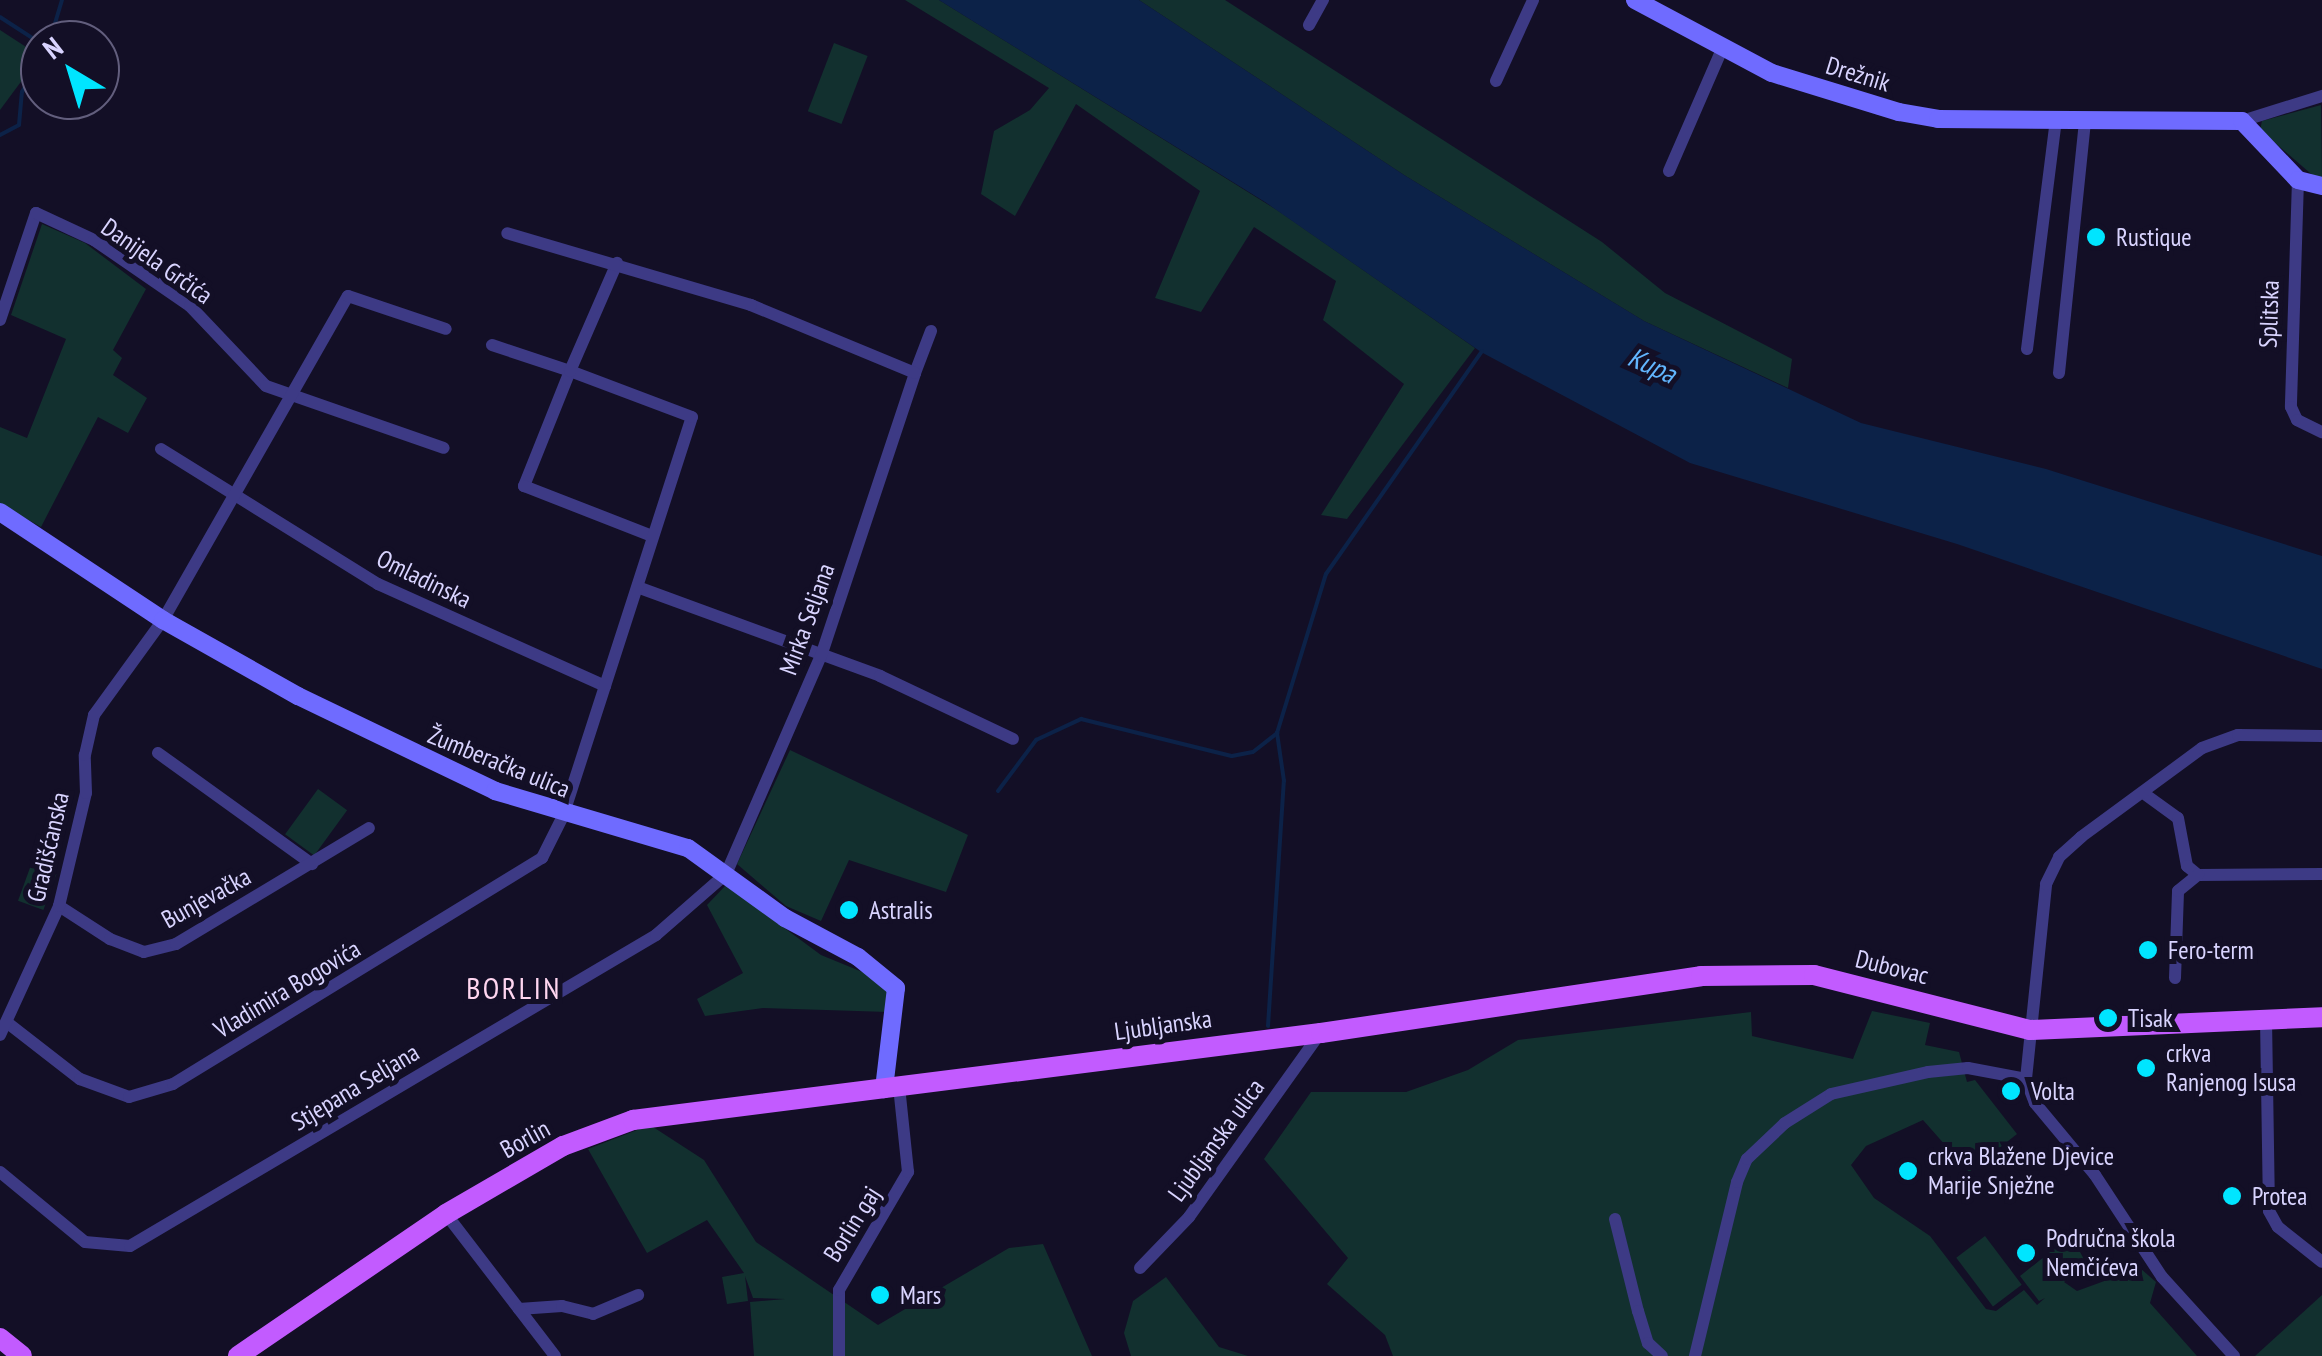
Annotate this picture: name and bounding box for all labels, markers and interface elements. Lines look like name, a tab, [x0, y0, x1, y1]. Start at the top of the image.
north arrow	[20, 20, 120, 120]
text: N	[35, 28, 70, 67]
street label: Drežnik	[1822, 50, 1894, 98]
street label: Danijela Grčića	[96, 212, 218, 310]
place label: Rustique	[2116, 222, 2192, 252]
marker: Rustique	[2085, 226, 2107, 248]
street label: Splitska	[2253, 280, 2285, 348]
water label: Kupa	[1623, 340, 1681, 390]
street label: Omladinska	[372, 543, 476, 615]
street label: Mirka Seljana	[773, 559, 841, 679]
street label: Žumberačka ulica	[424, 720, 574, 804]
street label: Gradišćanska	[21, 789, 75, 905]
street label: Bunjevačka	[156, 861, 256, 935]
place label: Astralis	[869, 895, 933, 925]
marker: Astralis	[838, 899, 860, 921]
street label: Vladimira Bogovića	[208, 934, 366, 1044]
place label: Fero-term	[2168, 935, 2254, 965]
marker: Fero-term	[2137, 939, 2159, 961]
street label: Dubovac	[1852, 943, 1932, 991]
district label: BORLIN	[466, 970, 562, 1006]
street label: Ljubljanska	[1113, 1003, 1213, 1047]
place label: Tisak	[2128, 1003, 2173, 1033]
marker: Tisak	[2097, 1007, 2119, 1029]
street label: Stjepana Seljana	[286, 1037, 424, 1137]
place label: crkva Ranjenog Isusa	[2166, 1039, 2296, 1098]
marker: crkva Ranjenog Isusa	[2135, 1057, 2157, 1079]
street label: Ljubljanska ulica	[1162, 1073, 1270, 1207]
place label: Volta	[2031, 1076, 2075, 1106]
marker: Volta	[2000, 1080, 2022, 1102]
street label: Borlin	[495, 1113, 555, 1165]
place label: crkva Blažene Djevice Marije Snježne	[1928, 1142, 2114, 1201]
marker: crkva Blažene Djevice Marije Snježne	[1897, 1160, 1919, 1182]
street label: Borlin gaj	[817, 1181, 887, 1267]
place label: Protea	[2252, 1181, 2307, 1211]
marker: Protea	[2221, 1185, 2243, 1207]
place label: Područna škola Nemčićeva	[2046, 1224, 2176, 1283]
marker: Područna škola Nemčićeva	[2015, 1242, 2037, 1264]
place label: Mars	[900, 1280, 941, 1310]
marker: Mars	[869, 1284, 891, 1306]

